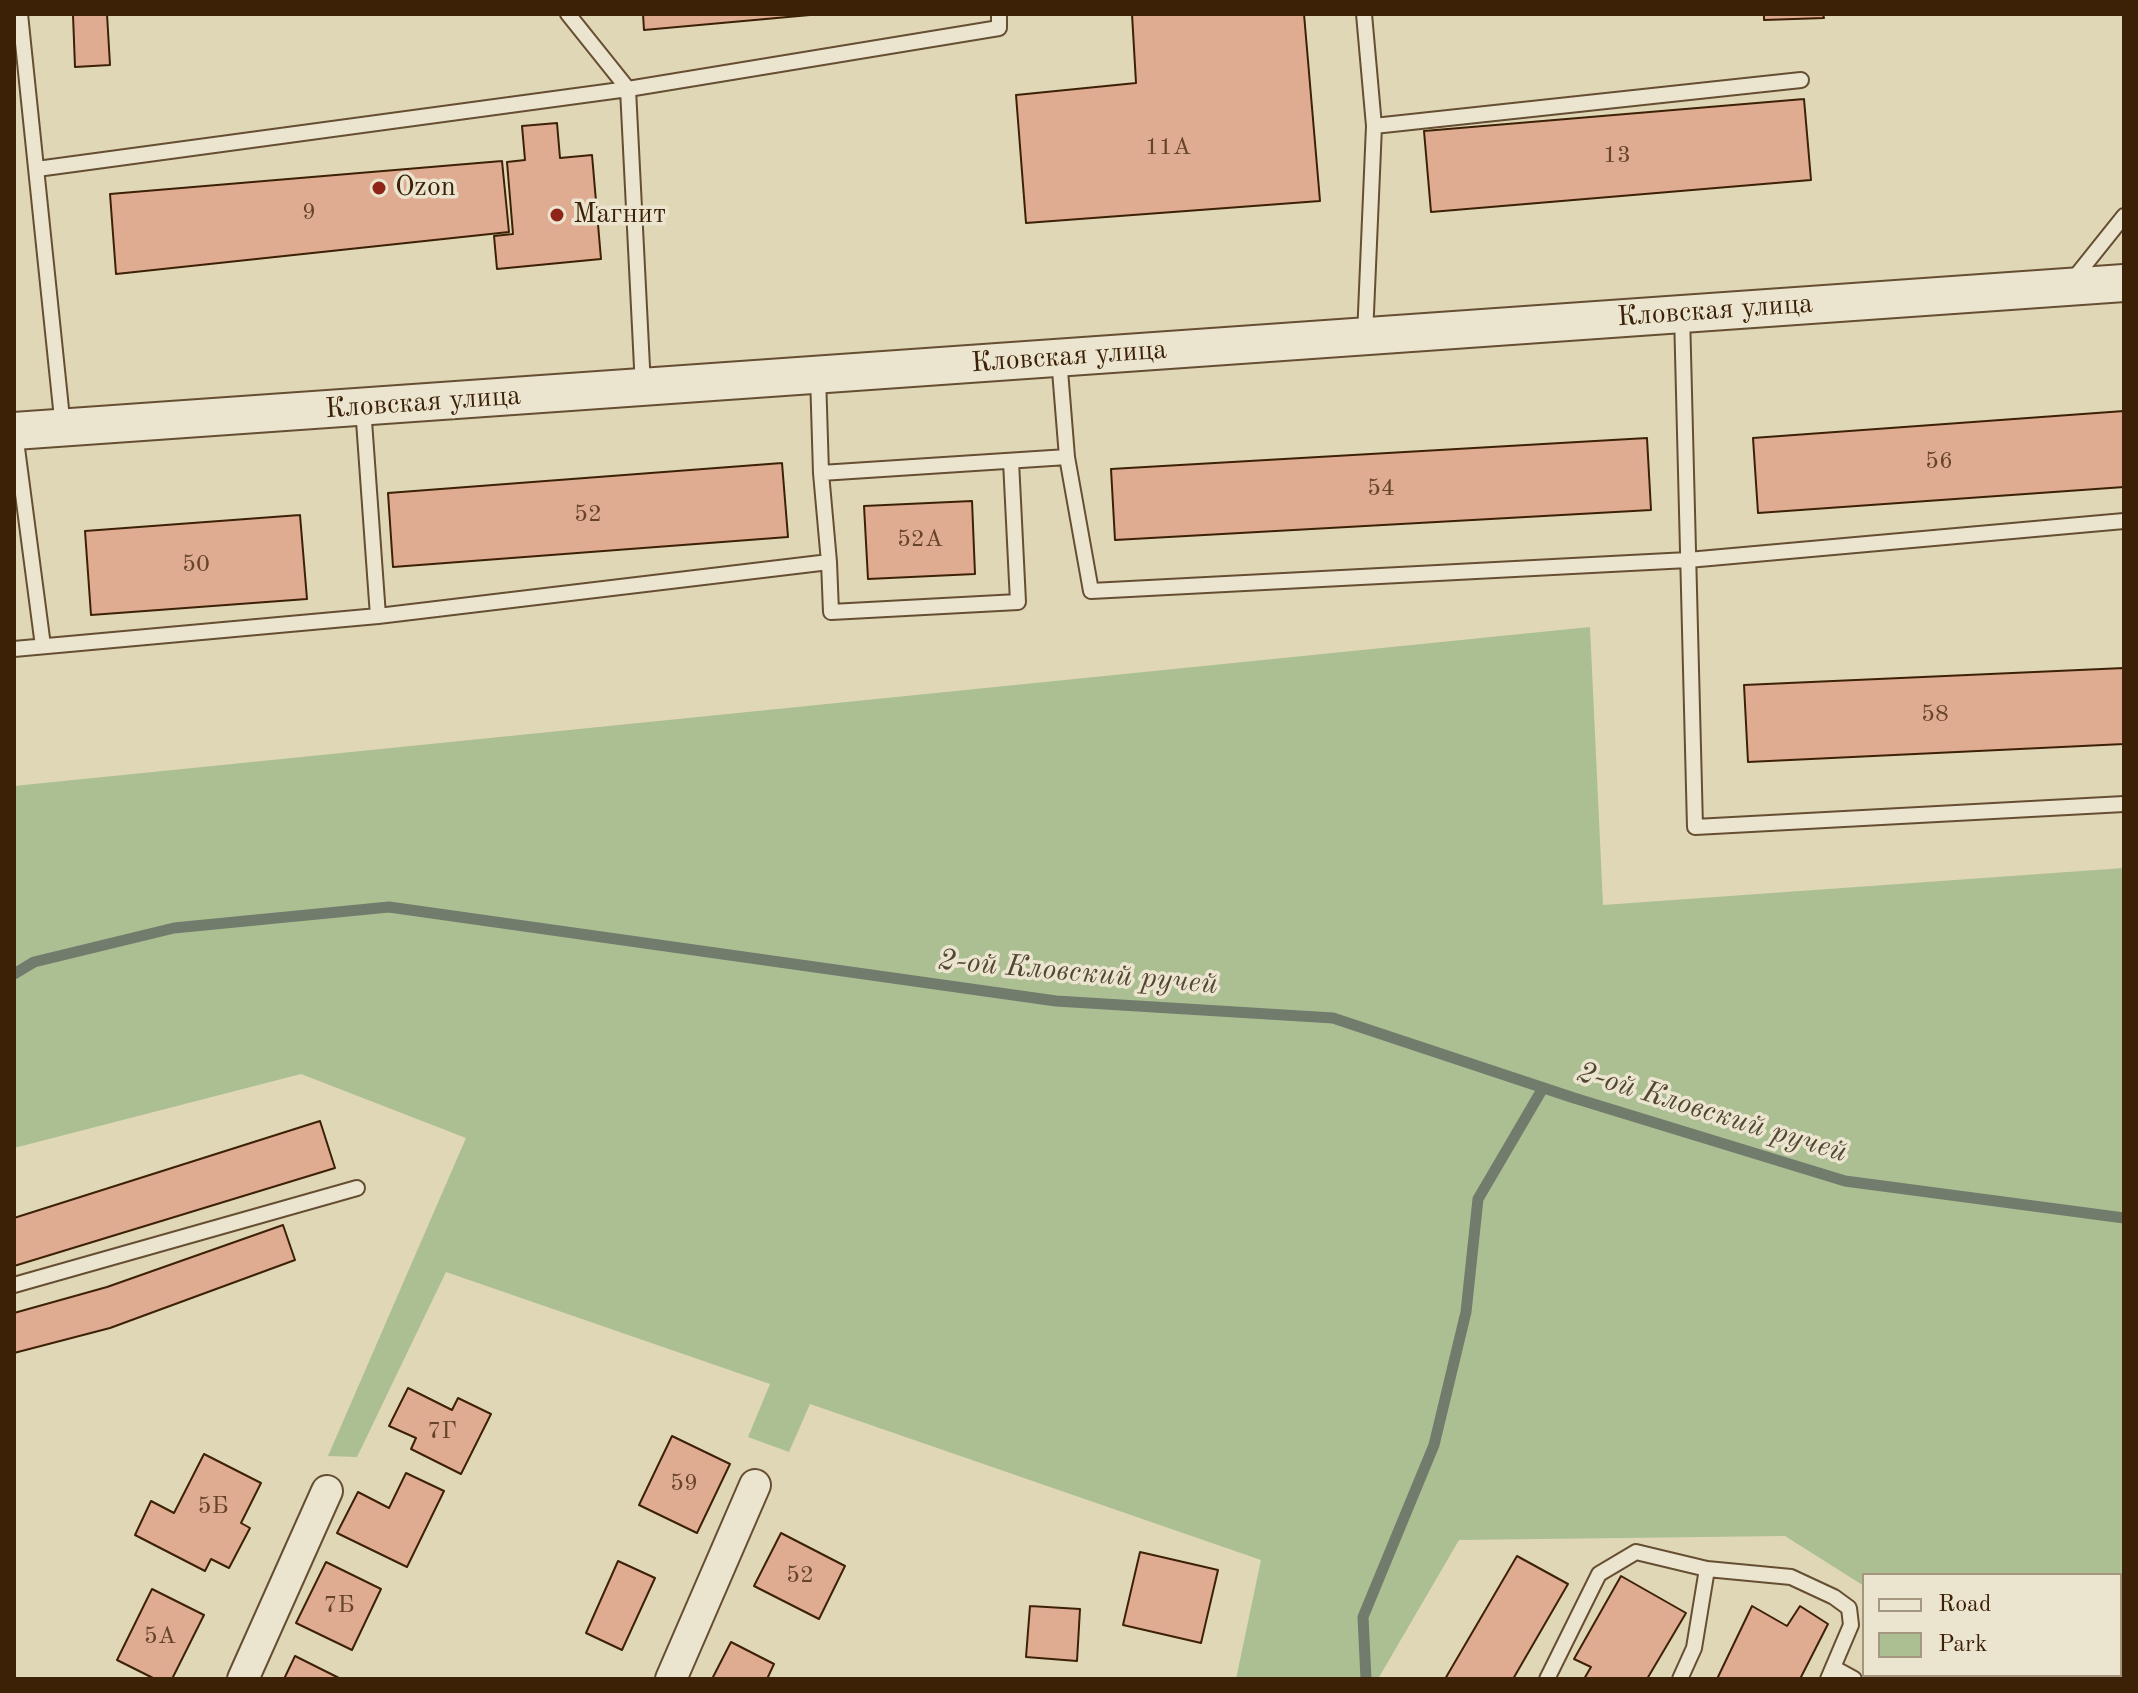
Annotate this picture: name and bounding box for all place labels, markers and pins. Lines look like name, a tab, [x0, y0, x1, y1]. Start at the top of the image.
place label: Ozon	[395, 171, 456, 205]
marker: Ozon	[370, 179, 388, 197]
place label: Магнит	[573, 198, 666, 232]
marker: Магнит	[548, 206, 566, 224]

